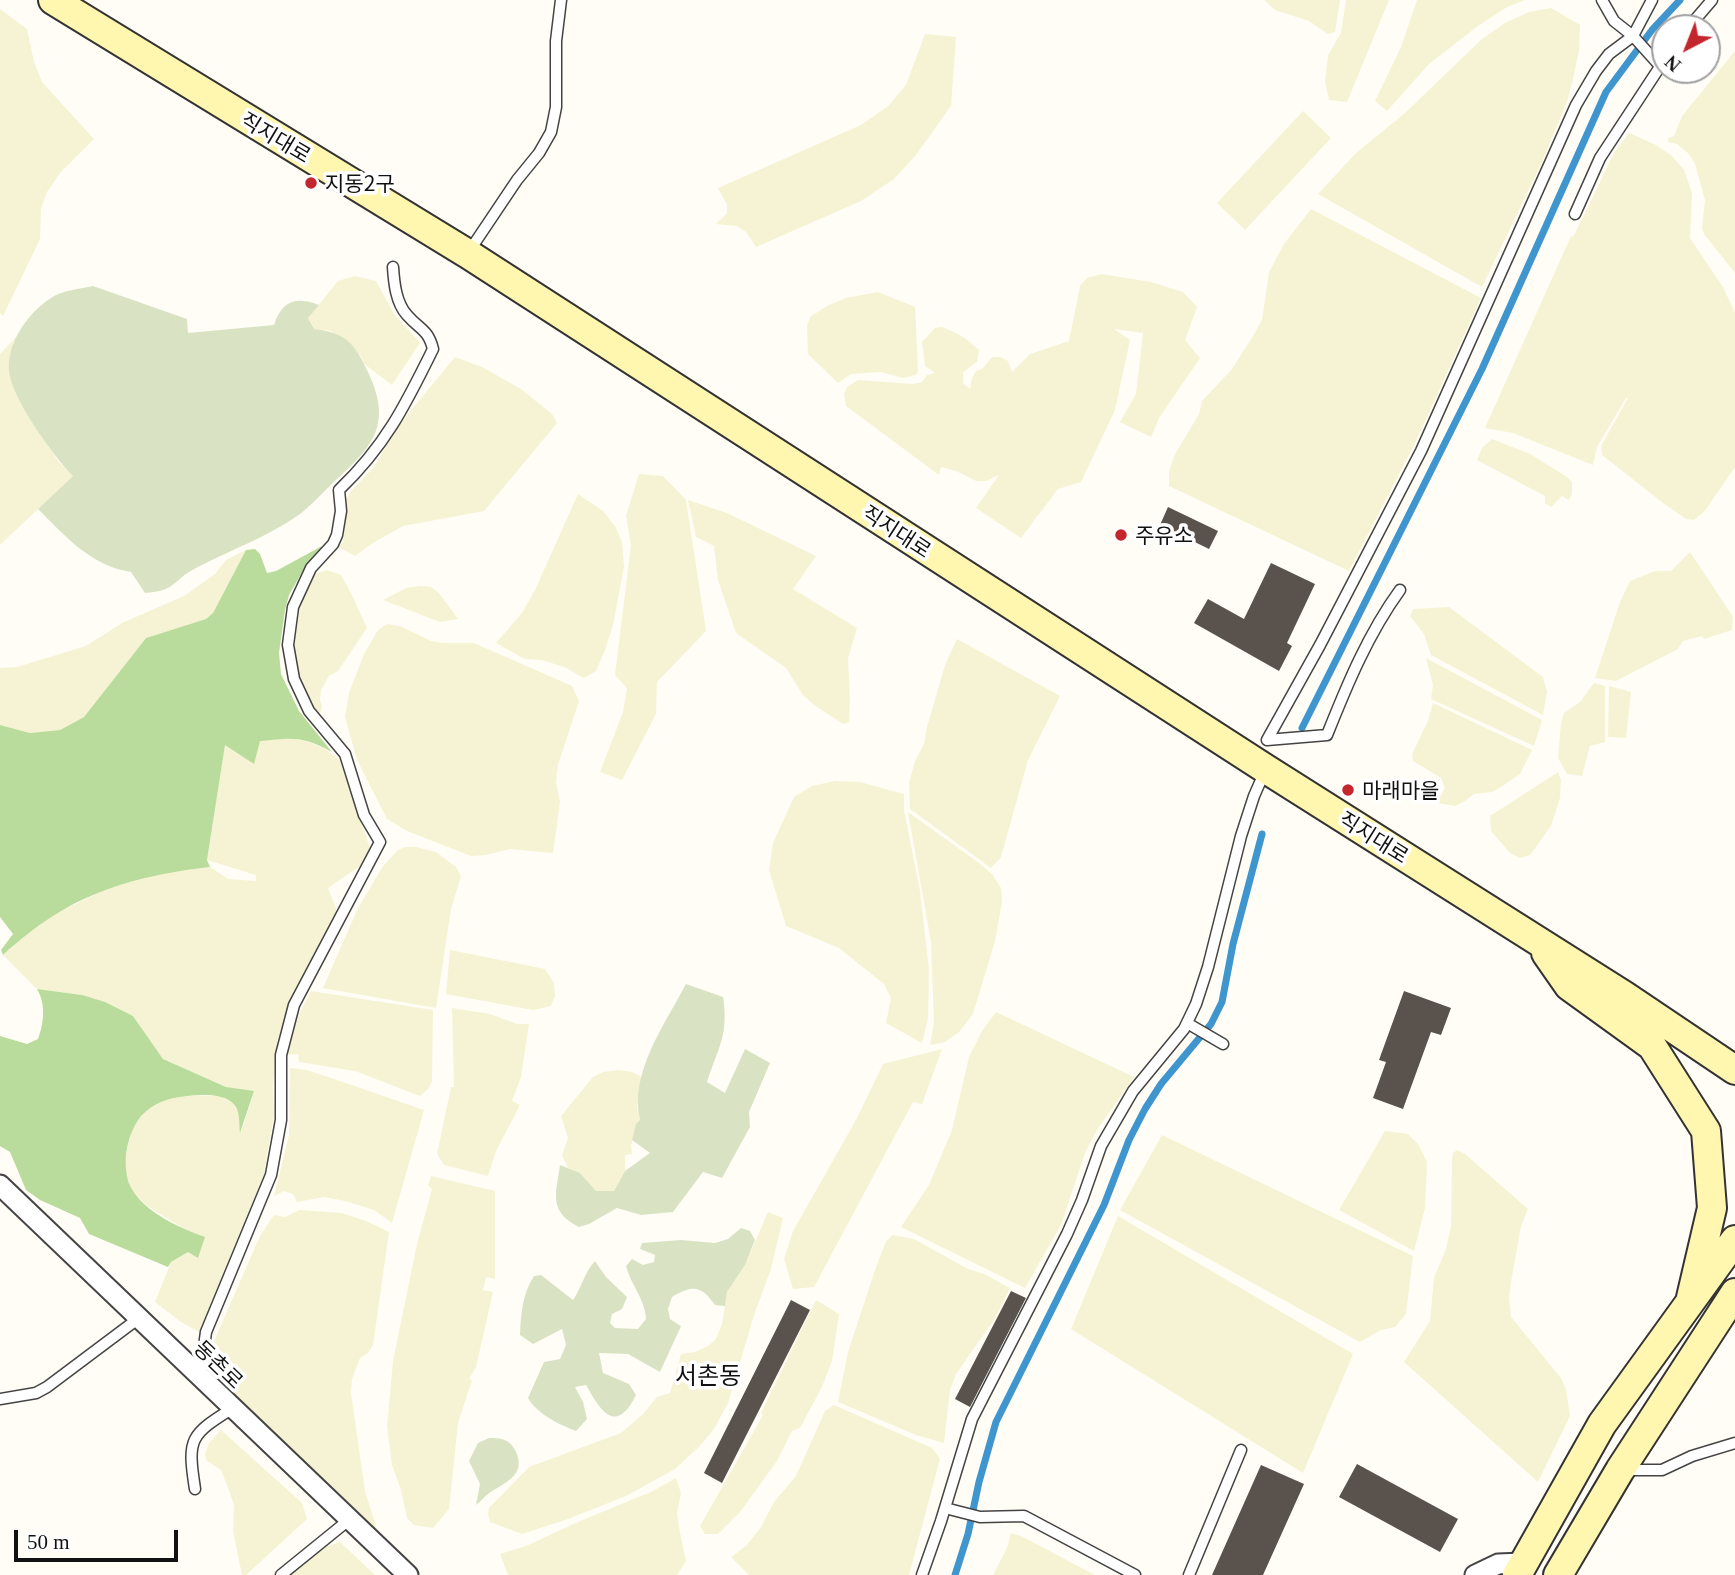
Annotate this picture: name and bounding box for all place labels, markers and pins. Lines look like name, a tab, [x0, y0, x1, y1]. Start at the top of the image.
place label: 지동2구	[325, 170, 395, 196]
marker: 지동2구	[303, 175, 319, 191]
place label: 주유소	[1135, 522, 1193, 548]
marker: 주유소	[1113, 527, 1129, 543]
place label: 마래마을	[1362, 777, 1439, 803]
marker: 마래마을	[1340, 782, 1356, 798]

